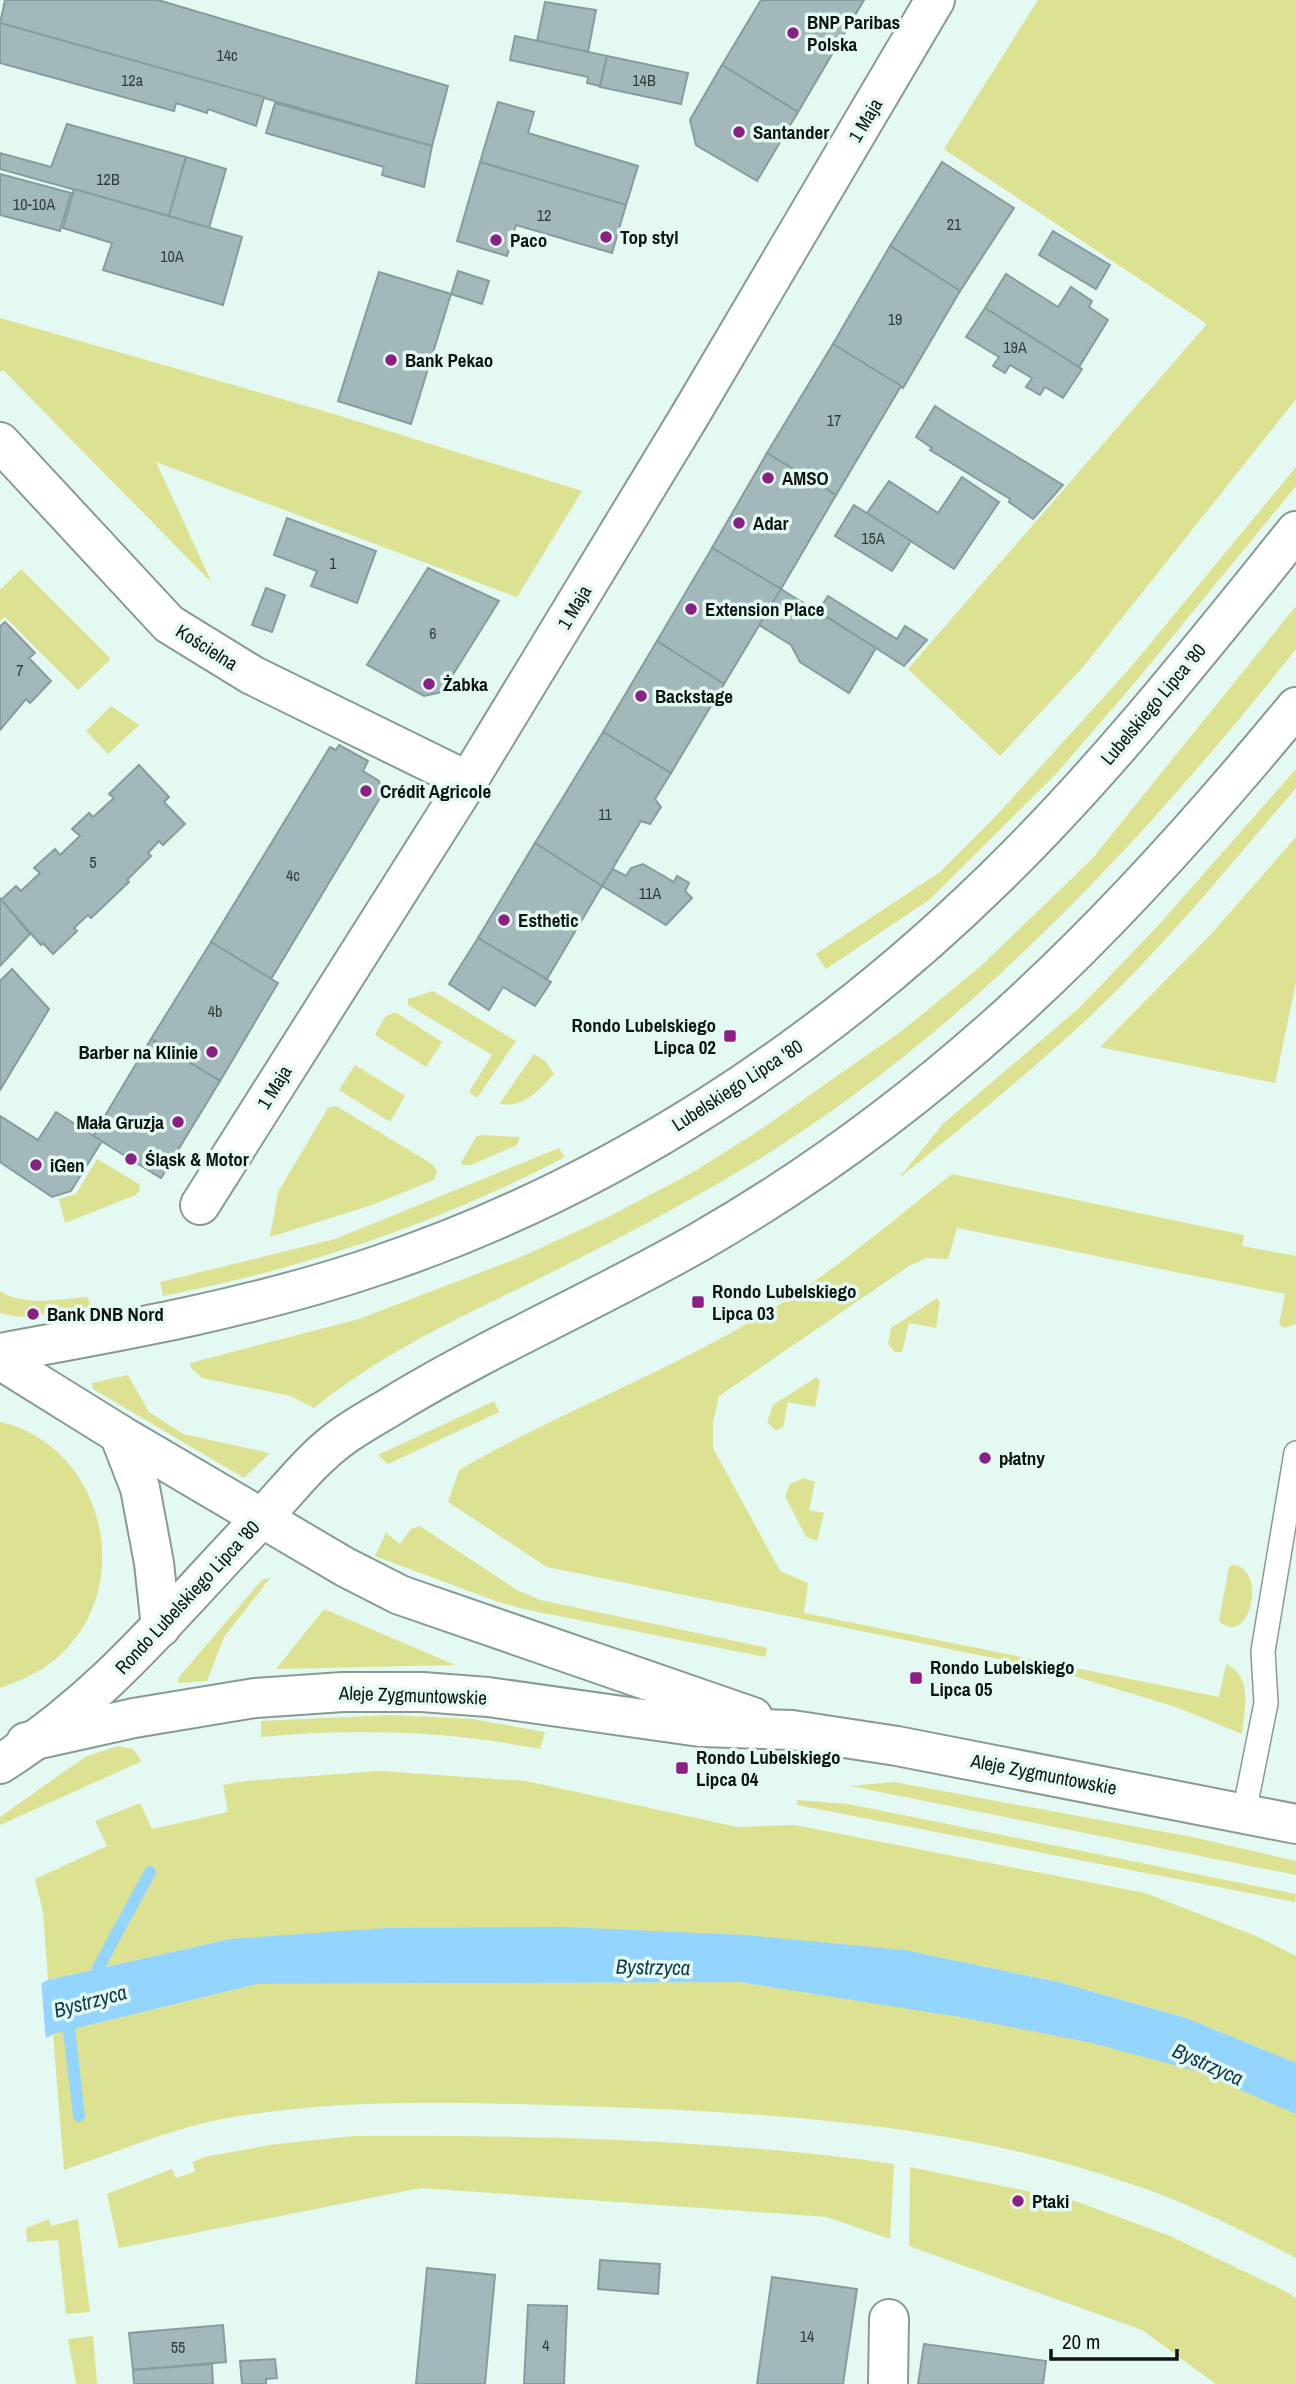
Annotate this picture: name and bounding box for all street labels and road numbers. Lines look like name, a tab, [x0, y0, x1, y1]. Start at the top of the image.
street label: 1 Maja	[842, 93, 888, 147]
street label: 1 Maja	[551, 580, 597, 634]
street label: Kościelna	[171, 618, 243, 676]
street label: Lubelskiego Lipca '80	[1094, 638, 1212, 770]
street label: Lubelskiego Lipca '80	[667, 1033, 807, 1137]
street label: 1 Maja	[251, 1060, 298, 1114]
street label: Rondo Lubelskiego Lipca '80	[109, 1515, 265, 1679]
street label: Aleje Zygmuntowskie	[338, 1679, 487, 1711]
street label: Aleje Zygmuntowskie	[968, 1747, 1119, 1801]

